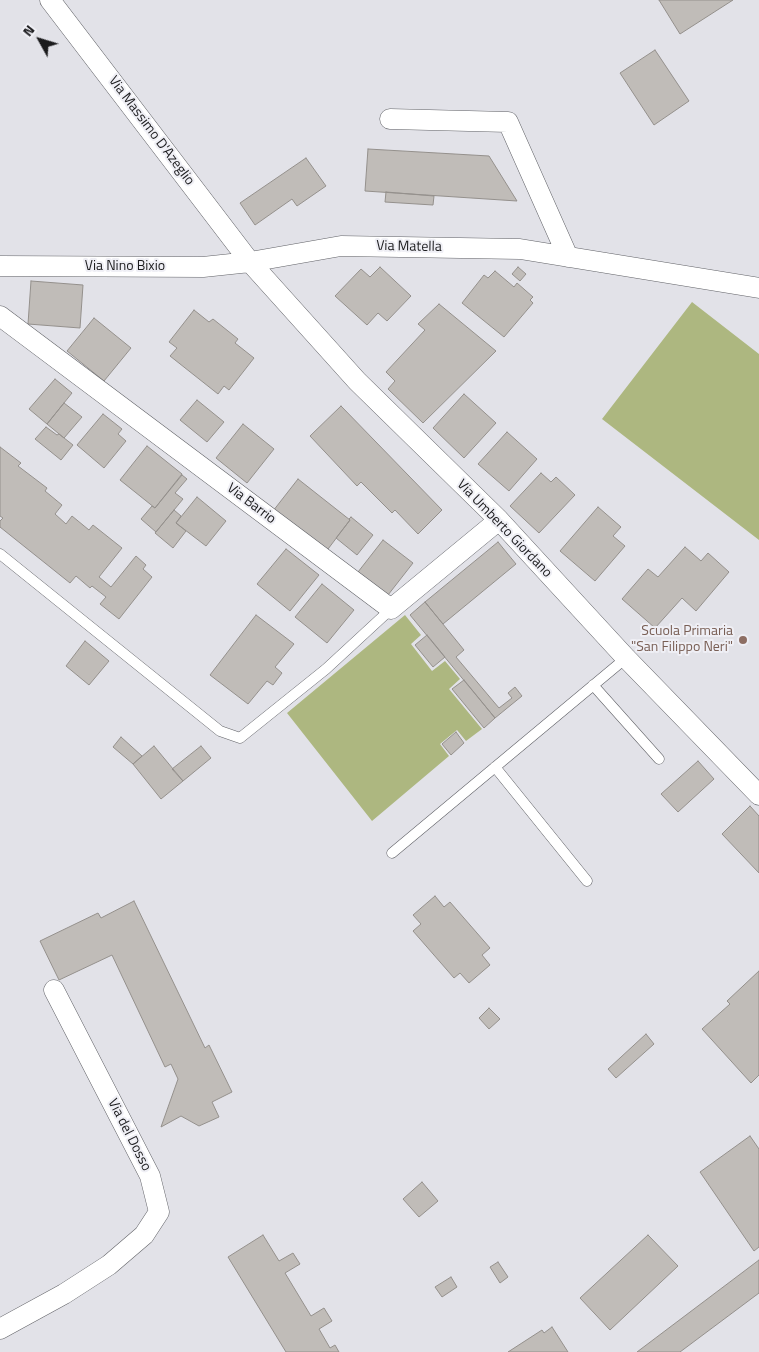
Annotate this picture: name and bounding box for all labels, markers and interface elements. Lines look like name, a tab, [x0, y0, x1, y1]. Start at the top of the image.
north arrow	[15, 15, 65, 65]
text: N	[17, 20, 39, 41]
street label: Via Massimo D'Azeglio	[104, 73, 198, 189]
street label: Via Matella	[376, 238, 442, 256]
street label: Via Nino Bixio	[85, 259, 165, 275]
street label: Via Umberto Giordano	[453, 476, 555, 582]
street label: Via Barrio	[223, 480, 279, 528]
place label: Scuola Primaria "San Filippo Neri"	[631, 624, 733, 656]
marker: Scuola Primaria "San Filippo Neri"	[737, 634, 749, 646]
street label: Via del Dosso	[104, 1096, 154, 1174]

